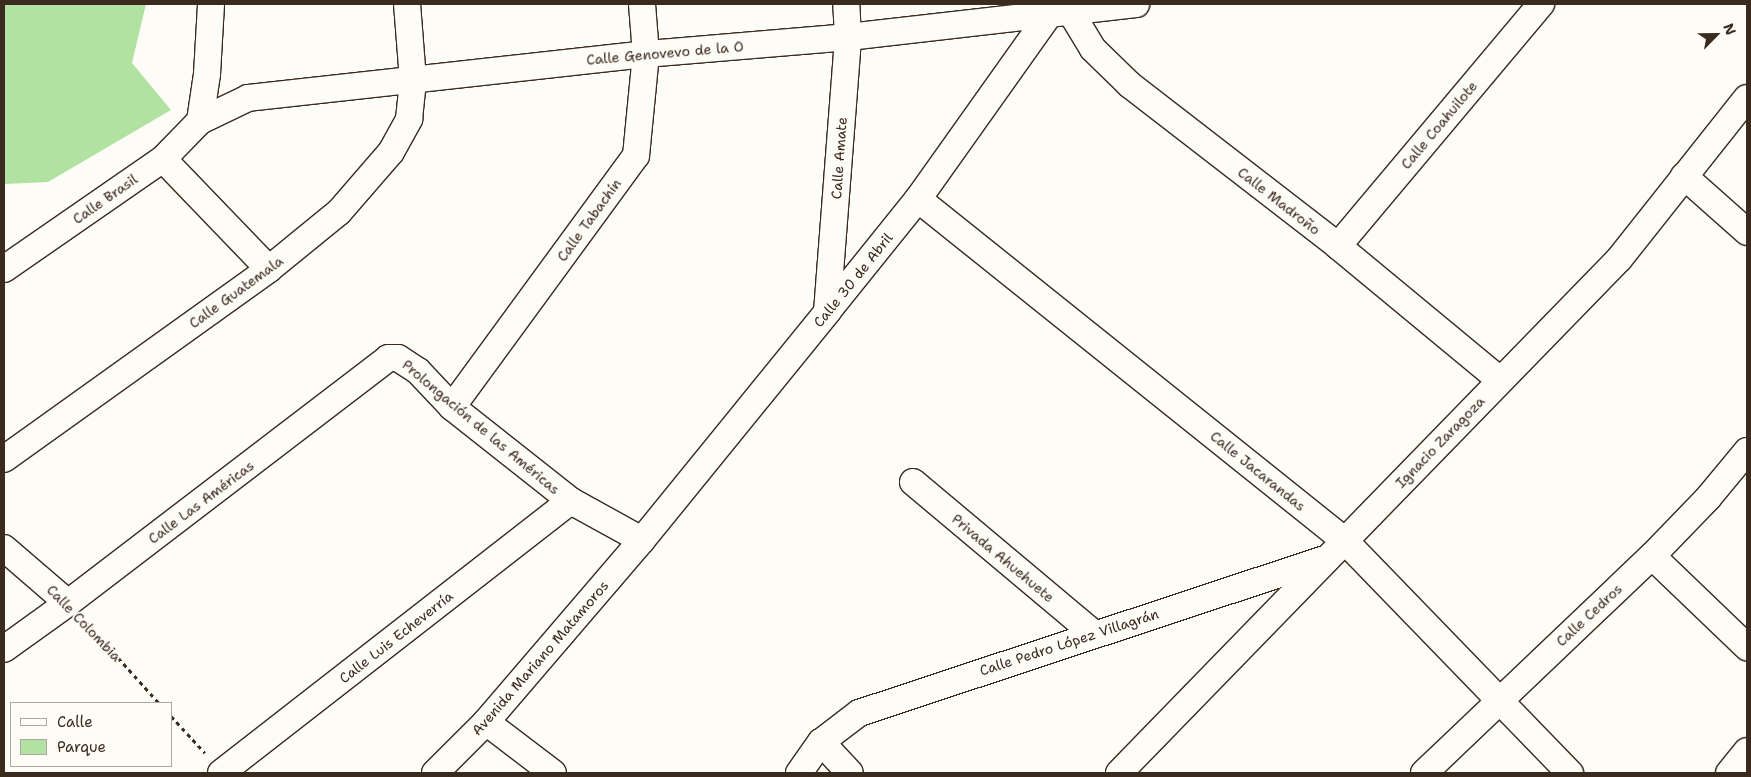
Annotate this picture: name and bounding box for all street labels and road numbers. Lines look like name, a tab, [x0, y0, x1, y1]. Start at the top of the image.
street label: Calle Genovevo de la O	[586, 38, 744, 68]
street label: Calle Coahuilote	[1397, 78, 1481, 172]
street label: Calle Amate	[828, 116, 850, 200]
street label: Calle Madroño	[1234, 164, 1324, 238]
street label: Calle Brasil	[69, 171, 141, 227]
street label: Calle Tabachín	[553, 175, 625, 265]
street label: Calle 30 de Abril	[810, 230, 896, 330]
street label: Calle Guatemala	[186, 252, 286, 332]
street label: Prolongación de las Américas	[399, 356, 563, 498]
street label: Ignacio Zaragoza	[1392, 393, 1488, 491]
street label: Calle Jacarandas	[1207, 427, 1309, 515]
street label: Calle Las Américas	[145, 457, 257, 547]
street label: Privada Ahuehuete	[948, 510, 1058, 606]
street label: Avenida Mariano Matamoros	[468, 577, 612, 739]
street label: Calle Cedros	[1553, 580, 1625, 650]
street label: Calle Colombia	[43, 581, 125, 665]
street label: Calle Luis Echeverría	[336, 587, 456, 687]
street label: Calle Pedro López Villagrán	[977, 605, 1161, 679]

